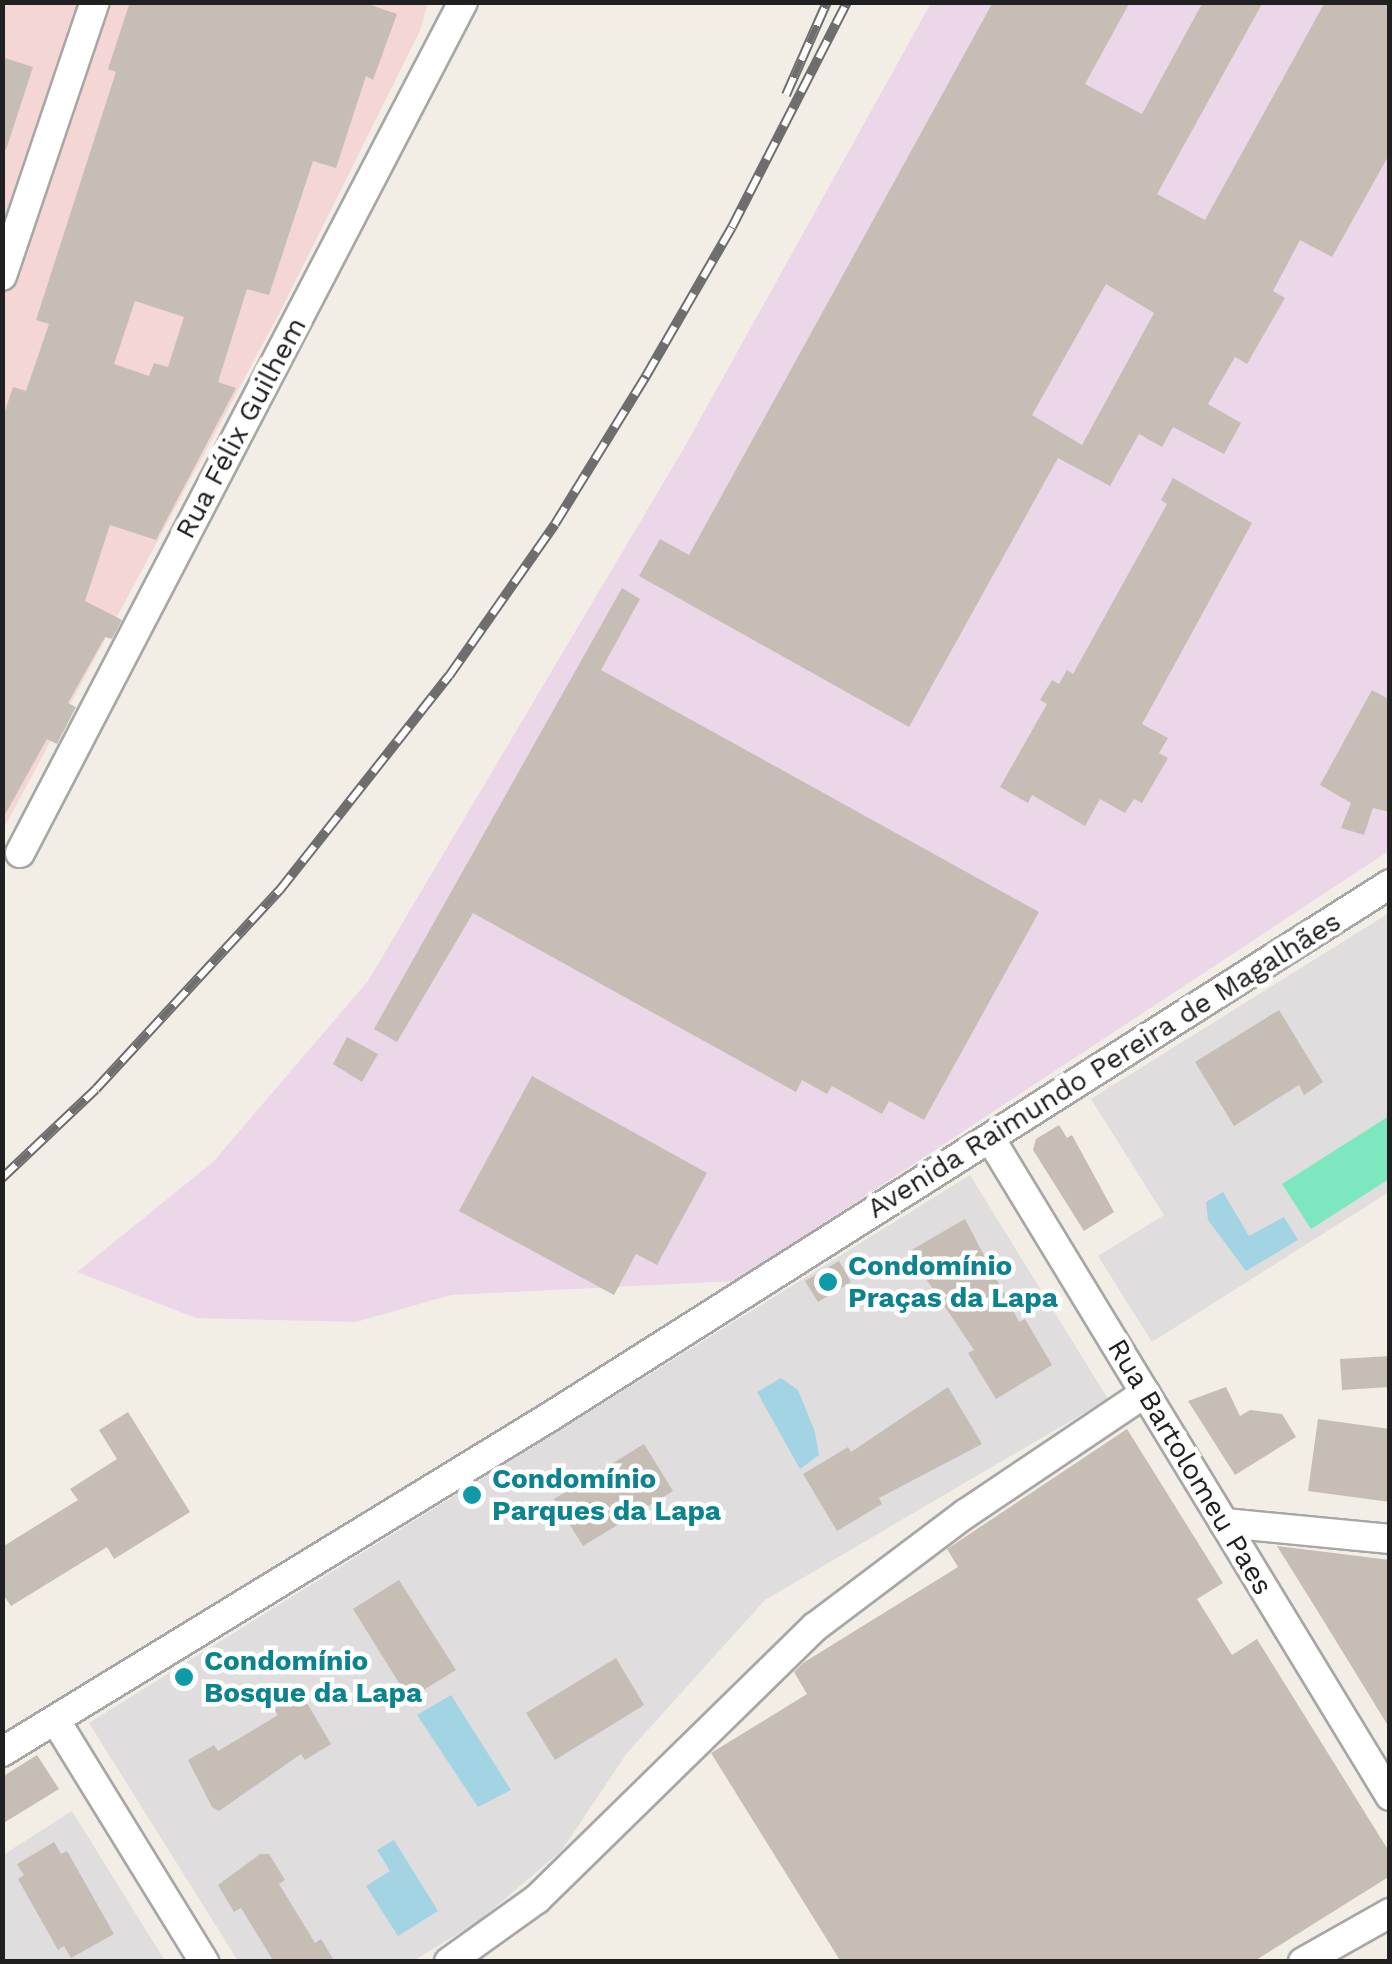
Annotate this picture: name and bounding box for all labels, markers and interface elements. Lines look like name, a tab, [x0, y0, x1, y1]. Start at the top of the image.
street label: Rua Félix Guilhem	[168, 311, 314, 545]
street label: Avenida Raimundo Pereira de Magalhães	[860, 904, 1348, 1226]
place label: Condomínio Praças da Lapa	[848, 1249, 1058, 1315]
marker: Condomínio Praças da Lapa	[817, 1271, 839, 1293]
street label: Rua Bartolomeu Paes	[1100, 1333, 1280, 1601]
place label: Condomínio Parques da Lapa	[492, 1462, 721, 1528]
marker: Condomínio Parques da Lapa	[461, 1484, 483, 1506]
place label: Condomínio Bosque da Lapa	[204, 1644, 422, 1710]
marker: Condomínio Bosque da Lapa	[173, 1666, 195, 1688]

